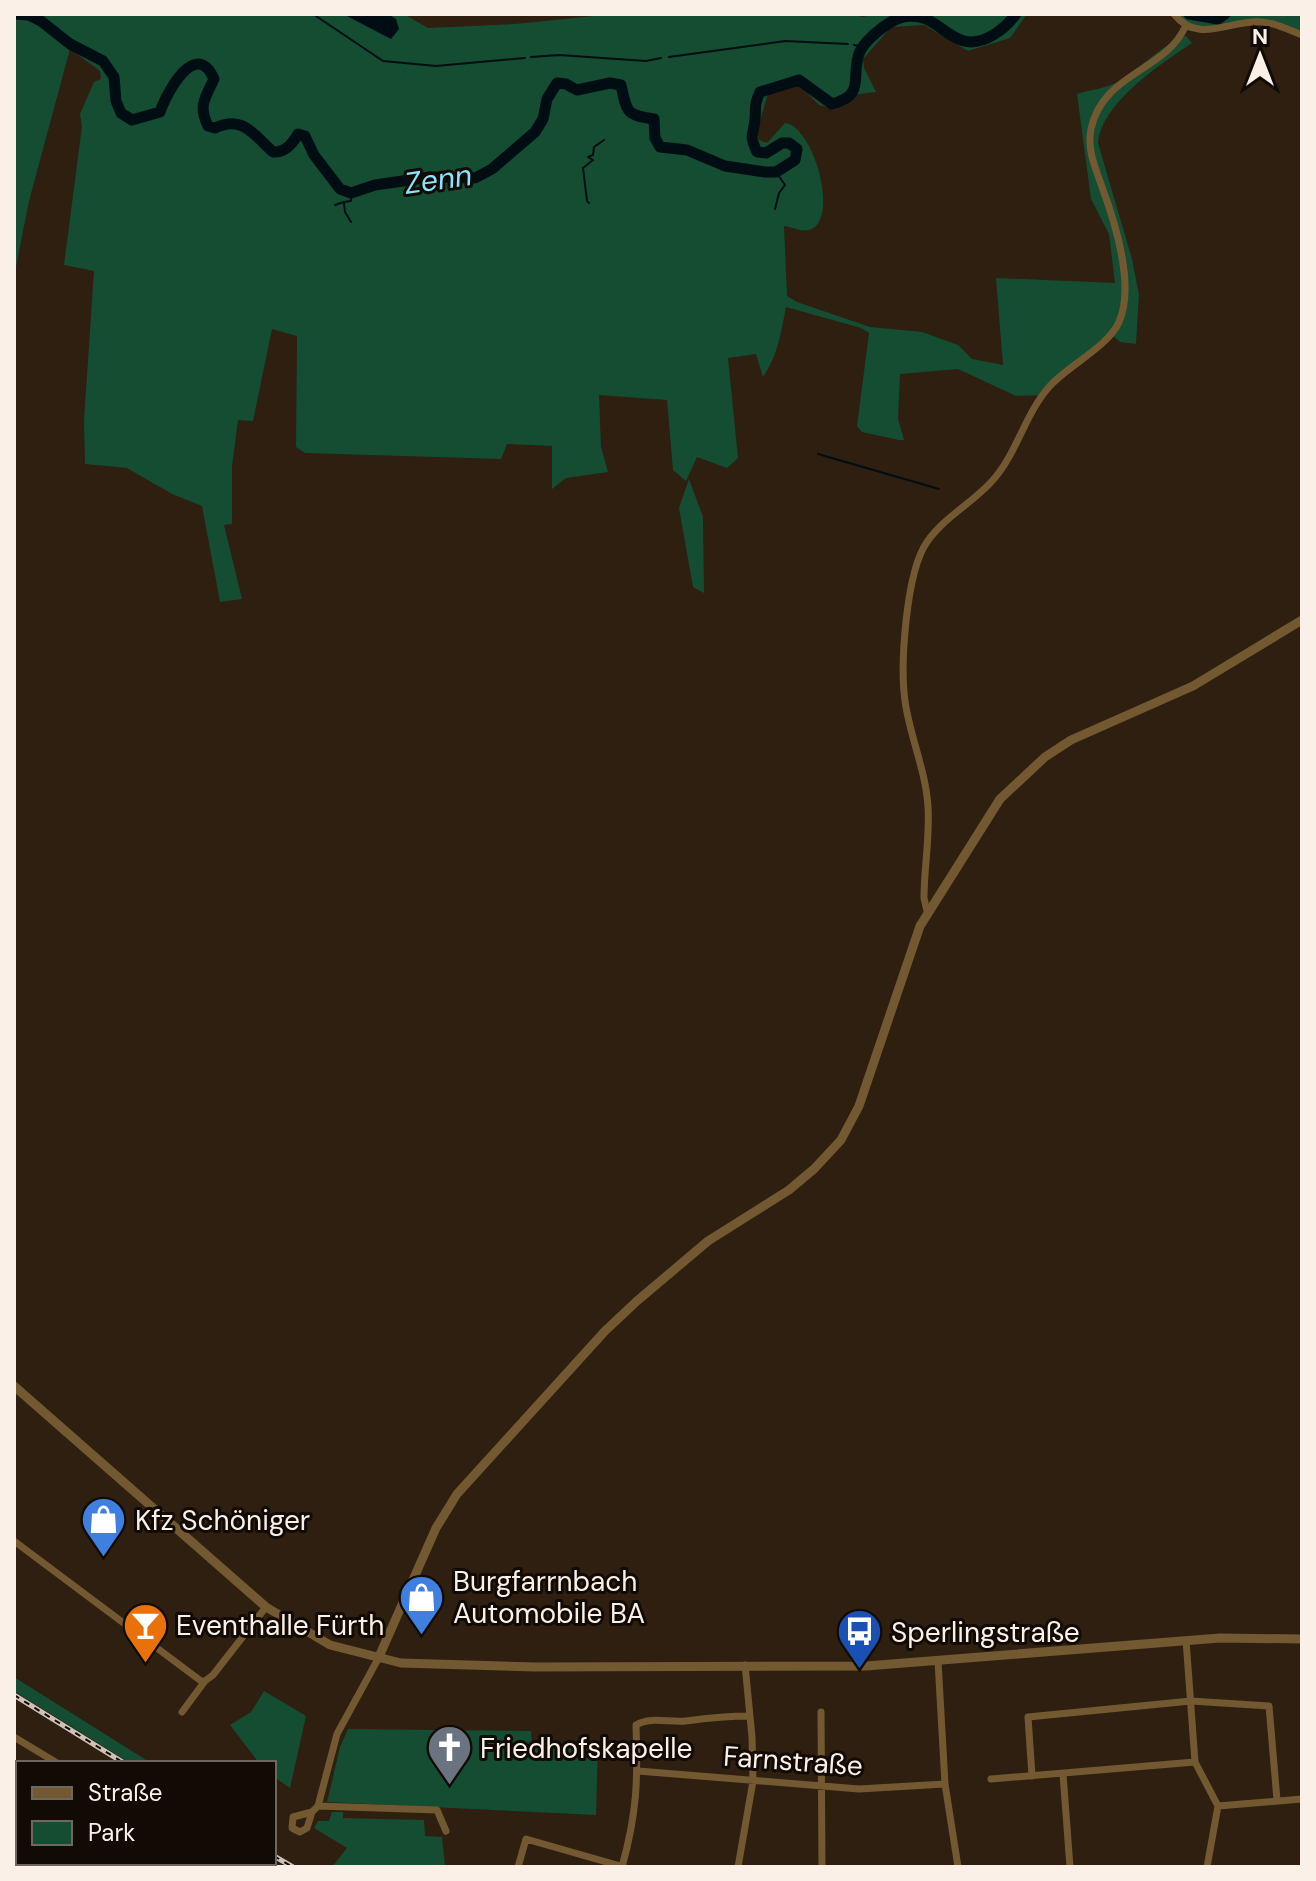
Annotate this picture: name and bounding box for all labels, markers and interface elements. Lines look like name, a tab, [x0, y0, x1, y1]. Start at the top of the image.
north arrow	[1220, 16, 1300, 96]
text: N	[1252, 22, 1268, 51]
water label: Zenn	[402, 155, 474, 203]
shop icon: Kfz Schöniger	[80, 1496, 128, 1559]
place label: Kfz Schöniger	[135, 1502, 310, 1539]
place label: Burgfarrnbach Automobile BA	[453, 1563, 645, 1632]
shop icon: Burgfarrnbach Automobile BA	[398, 1573, 446, 1636]
bar icon: Eventhalle Fürth	[121, 1601, 169, 1664]
place label: Eventhalle Fürth	[176, 1607, 384, 1644]
bus stop icon: Sperlingstraße	[836, 1608, 884, 1671]
place label: Sperlingstraße	[891, 1614, 1080, 1651]
church icon: Friedhofskapelle	[425, 1724, 473, 1787]
place label: Friedhofskapelle	[480, 1730, 692, 1767]
street label: Farnstraße	[722, 1738, 864, 1784]
legend	[16, 1761, 276, 1865]
text: Straße	[88, 1777, 162, 1808]
text: Park	[88, 1817, 135, 1848]

